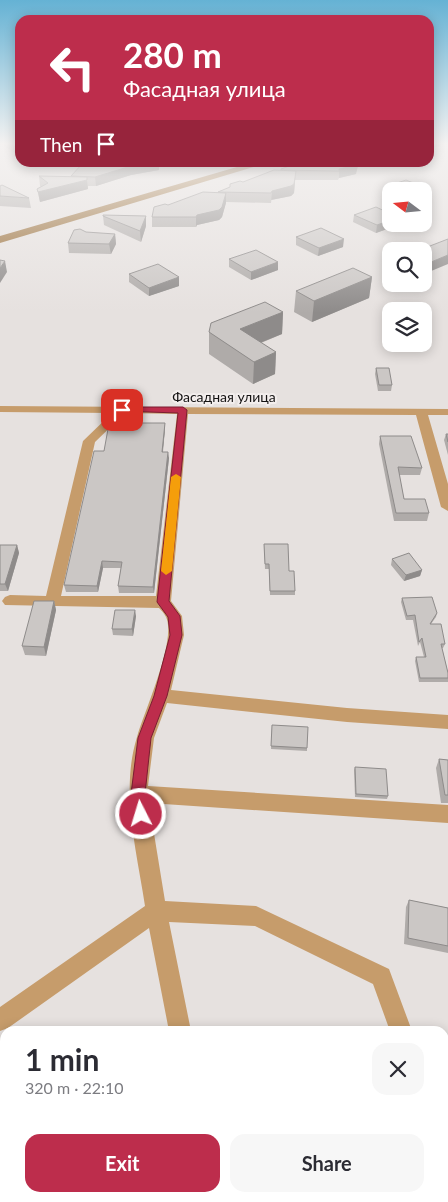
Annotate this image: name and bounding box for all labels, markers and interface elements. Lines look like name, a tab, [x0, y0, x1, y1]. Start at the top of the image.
text: 280 m	[123, 33, 222, 75]
icon: left	[40, 35, 105, 100]
text: Фасадная улица	[123, 75, 286, 102]
icon: arrive	[92, 130, 120, 158]
text: Then	[40, 133, 82, 156]
north arrow	[382, 182, 432, 232]
map controls	[382, 182, 432, 352]
button: search	[382, 242, 432, 292]
button: layers	[382, 302, 432, 352]
street label: Фасадная улица	[172, 388, 276, 405]
pin	[101, 389, 143, 431]
icon: arrive	[108, 396, 136, 424]
position arrow	[114, 787, 166, 839]
text: 1 min	[25, 1041, 99, 1077]
button: close	[372, 1043, 424, 1095]
text: 320 m · 22:10	[25, 1078, 124, 1097]
button: Exit	[25, 1134, 220, 1192]
button: Share	[230, 1134, 424, 1192]

